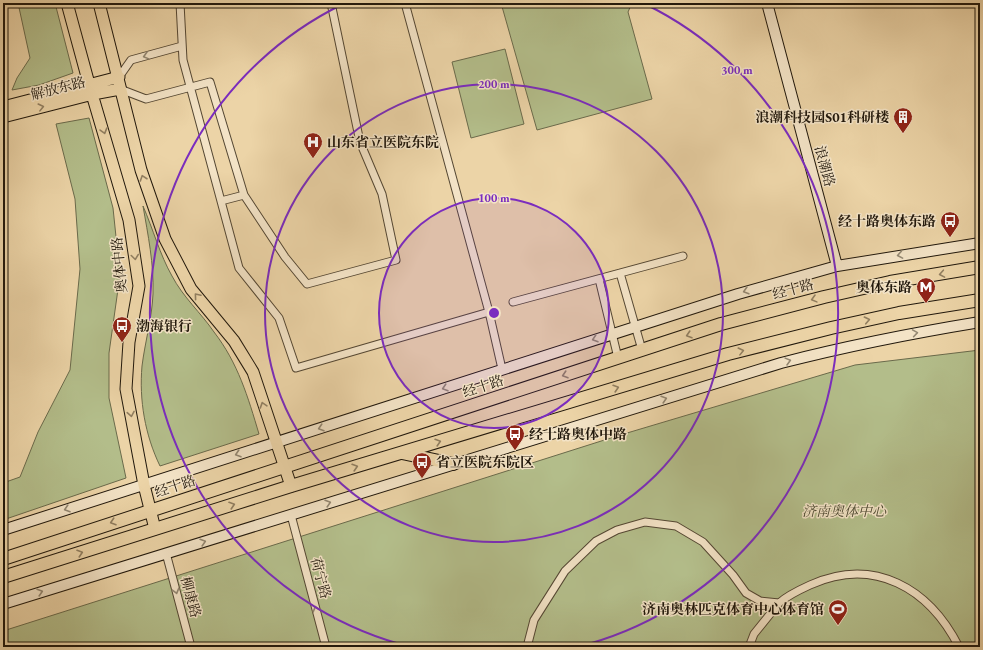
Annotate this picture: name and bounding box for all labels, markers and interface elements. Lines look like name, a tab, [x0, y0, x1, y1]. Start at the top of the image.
one-way arrow	[143, 51, 150, 60]
text: 300 m	[721, 62, 753, 78]
street label: 解放东路	[29, 72, 87, 104]
text: 200 m	[478, 76, 510, 92]
one-way arrow	[38, 104, 44, 112]
building icon: 浪潮科技园S01科研楼	[892, 106, 914, 134]
place label: 浪潮科技园S01科研楼	[755, 108, 889, 126]
one-way arrow	[99, 128, 108, 135]
hospital icon: 山东省立医院东院	[302, 131, 324, 159]
place label: 山东省立医院东院	[327, 133, 439, 151]
street label: 浪潮路	[811, 143, 839, 189]
one-way arrow	[140, 174, 148, 181]
text: 100 m	[478, 190, 510, 206]
bus stop icon: 经十路奥体东路	[939, 210, 961, 238]
place label: 经十路奥体东路	[838, 212, 936, 230]
street label: 奥体中路	[108, 236, 130, 294]
one-way arrow	[897, 250, 903, 259]
one-way arrow	[130, 254, 139, 260]
one-way arrow	[938, 269, 945, 277]
street label: 经十路	[770, 275, 816, 303]
metro station icon: 奥体东路	[915, 276, 937, 304]
place label: 奥体东路	[856, 278, 912, 296]
one-way arrow	[742, 287, 749, 295]
one-way arrow	[194, 293, 201, 300]
one-way arrow	[811, 294, 818, 303]
centre of rings	[487, 306, 501, 320]
bus stop icon: 渤海银行	[111, 315, 133, 343]
place label: 渤海银行	[136, 317, 192, 335]
one-way arrow	[864, 317, 870, 325]
one-way arrow	[912, 329, 918, 338]
one-way arrow	[686, 330, 693, 338]
one-way arrow	[592, 335, 599, 343]
one-way arrow	[737, 347, 744, 356]
one-way arrow	[785, 358, 792, 366]
one-way arrow	[562, 370, 569, 379]
street label: 经十路	[460, 371, 506, 401]
one-way arrow	[441, 383, 448, 392]
one-way arrow	[612, 384, 619, 393]
one-way arrow	[660, 395, 667, 404]
one-way arrow	[259, 402, 268, 409]
one-way arrow	[126, 411, 135, 417]
one-way arrow	[318, 423, 325, 432]
bus stop icon: 经十路奥体中路	[504, 423, 526, 451]
place label: 经十路奥体中路	[529, 425, 627, 443]
one-way arrow	[434, 438, 441, 447]
one-way arrow	[235, 450, 242, 458]
bus stop icon: 省立医院东院区	[411, 451, 433, 479]
place label: 省立医院东院区	[436, 453, 534, 471]
one-way arrow	[351, 463, 358, 472]
street label: 经十路	[152, 471, 198, 501]
one-way arrow	[324, 499, 331, 508]
one-way arrow	[229, 501, 236, 509]
park label: 济南奥体中心	[802, 502, 887, 520]
one-way arrow	[64, 504, 71, 513]
one-way arrow	[110, 518, 117, 526]
one-way arrow	[200, 538, 207, 547]
one-way arrow	[77, 549, 84, 558]
street label: 荷宁路	[307, 555, 335, 601]
street label: 柳康路	[177, 574, 205, 620]
one-way arrow	[171, 587, 180, 594]
one-way arrow	[37, 588, 44, 597]
sports icon: 济南奥林匹克体育中心体育馆	[827, 598, 849, 626]
place label: 济南奥林匹克体育中心体育馆	[642, 600, 824, 618]
one-way arrow	[312, 606, 320, 613]

